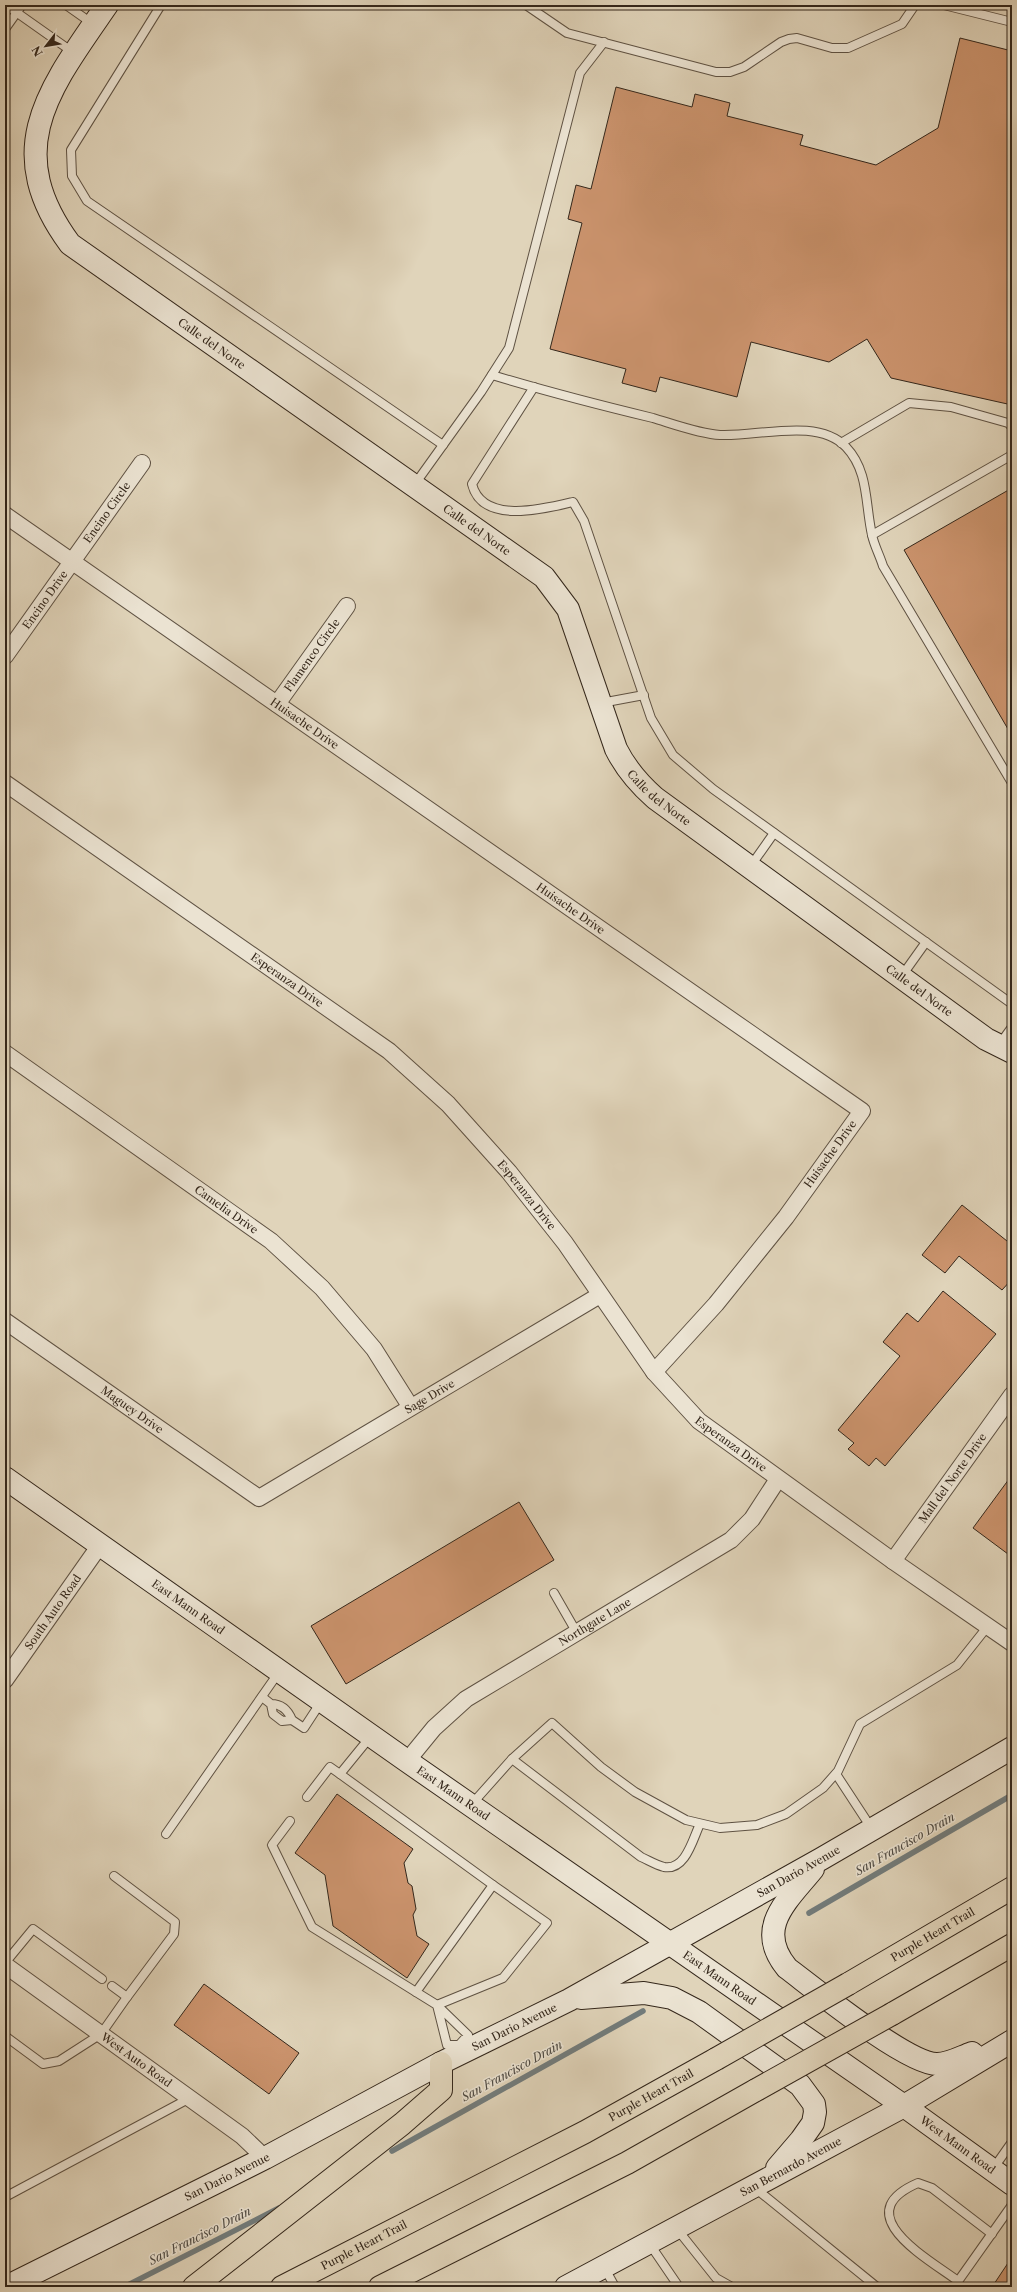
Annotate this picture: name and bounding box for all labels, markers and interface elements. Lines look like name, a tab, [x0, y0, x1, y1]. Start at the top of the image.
north arrow	[26, 26, 66, 66]
text: N	[29, 43, 46, 59]
street label: Calle del Norte	[175, 315, 248, 372]
street label: Encino Circle	[80, 479, 133, 546]
street label: Calle del Norte	[440, 501, 513, 558]
street label: Encino Drive	[19, 568, 71, 632]
street label: Flamenco Circle	[281, 616, 343, 694]
street label: Huisache Drive	[268, 695, 342, 752]
street label: Calle del Norte	[624, 767, 693, 829]
street label: Huisache Drive	[534, 880, 608, 937]
street label: Esperanza Drive	[248, 950, 326, 1010]
street label: Calle del Norte	[883, 961, 955, 1019]
street label: Huisache Drive	[801, 1117, 859, 1191]
street label: Esperanza Drive	[495, 1157, 559, 1233]
street label: Camelia Drive	[192, 1182, 261, 1237]
street label: Sage Drive	[402, 1376, 457, 1417]
street label: Maguey Drive	[98, 1383, 166, 1436]
street label: Esperanza Drive	[692, 1413, 770, 1475]
street label: Mall del Norte Drive	[915, 1430, 989, 1526]
street label: South Auto Road	[21, 1571, 84, 1653]
street label: East Mann Road	[149, 1577, 228, 1638]
street label: Northgate Lane	[556, 1595, 633, 1649]
street label: East Mann Road	[414, 1763, 493, 1824]
water label: San Francisco Drain	[851, 1809, 957, 1879]
street label: San Dario Avenue	[754, 1842, 843, 1900]
street label: Purple Heart Trail	[888, 1904, 978, 1964]
street label: East Mann Road	[680, 1948, 759, 2008]
street label: San Dario Avenue	[469, 2000, 559, 2054]
street label: West Auto Road	[97, 2029, 175, 2090]
water label: San Francisco Drain	[458, 2037, 565, 2105]
street label: Purple Heart Trail	[606, 2066, 697, 2124]
street label: West Mann Road	[917, 2112, 998, 2177]
street label: San Bernardo Avenue	[738, 2134, 844, 2199]
street label: San Dario Avenue	[182, 2150, 272, 2204]
water label: San Francisco Drain	[145, 2203, 253, 2268]
street label: Purple Heart Trail	[318, 2217, 410, 2273]

